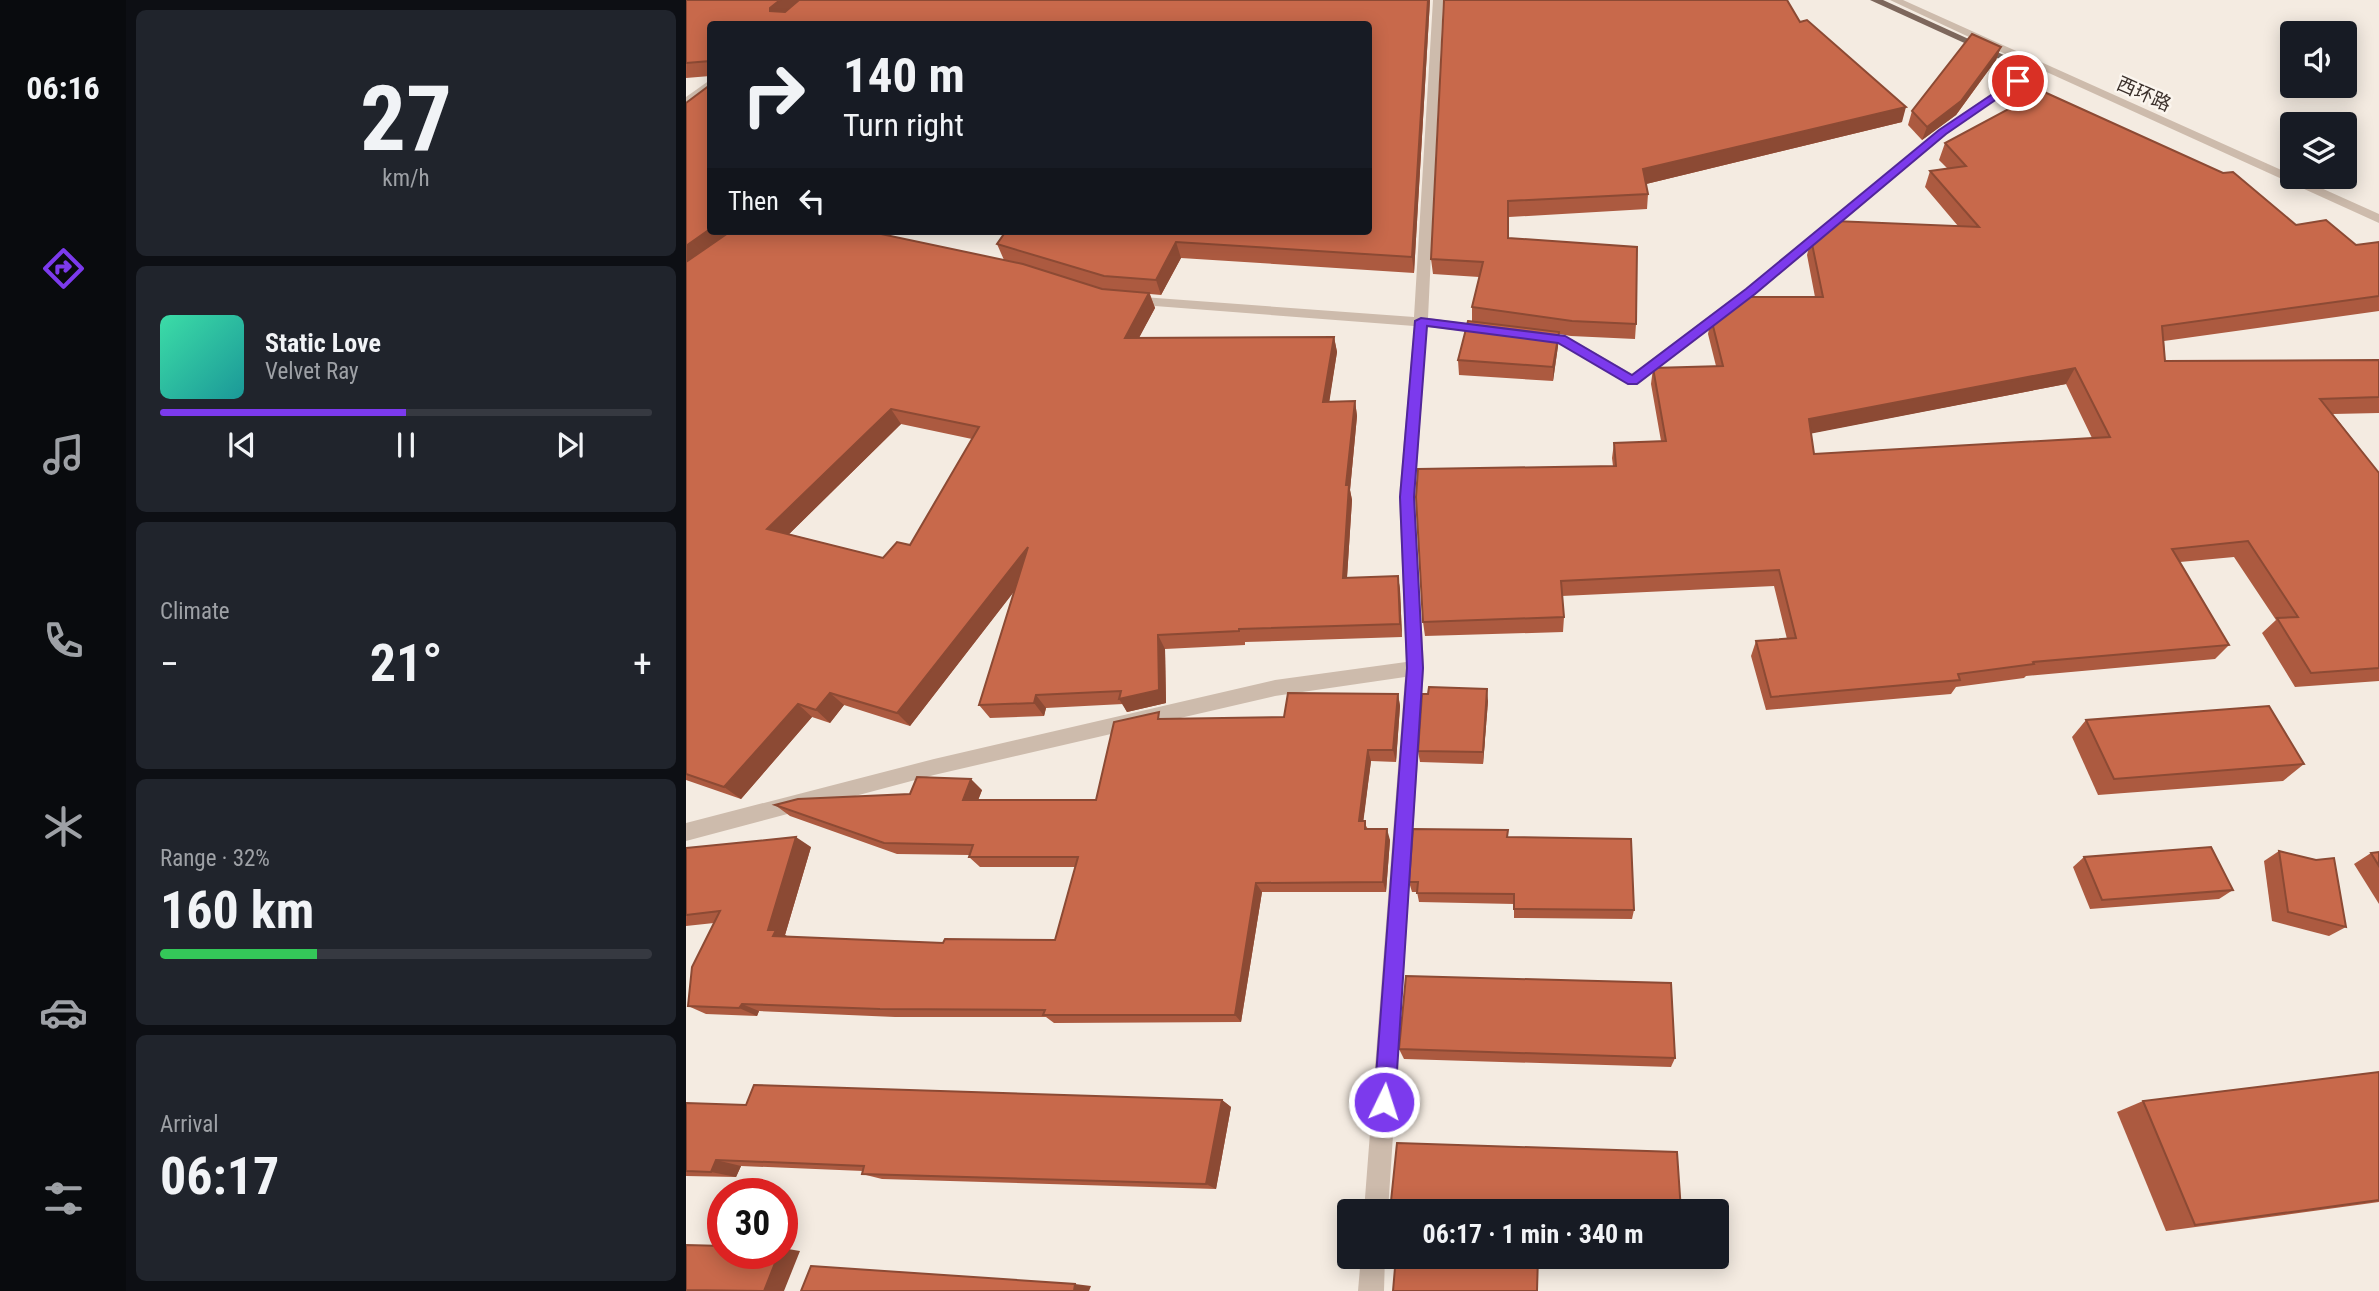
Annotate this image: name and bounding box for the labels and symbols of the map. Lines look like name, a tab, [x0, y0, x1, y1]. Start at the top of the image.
pin	[1988, 51, 2048, 111]
street label: 西环路	[2113, 72, 2175, 116]
position arrow	[1347, 1065, 1421, 1139]
speed limit sign: 30	[707, 1178, 798, 1269]

